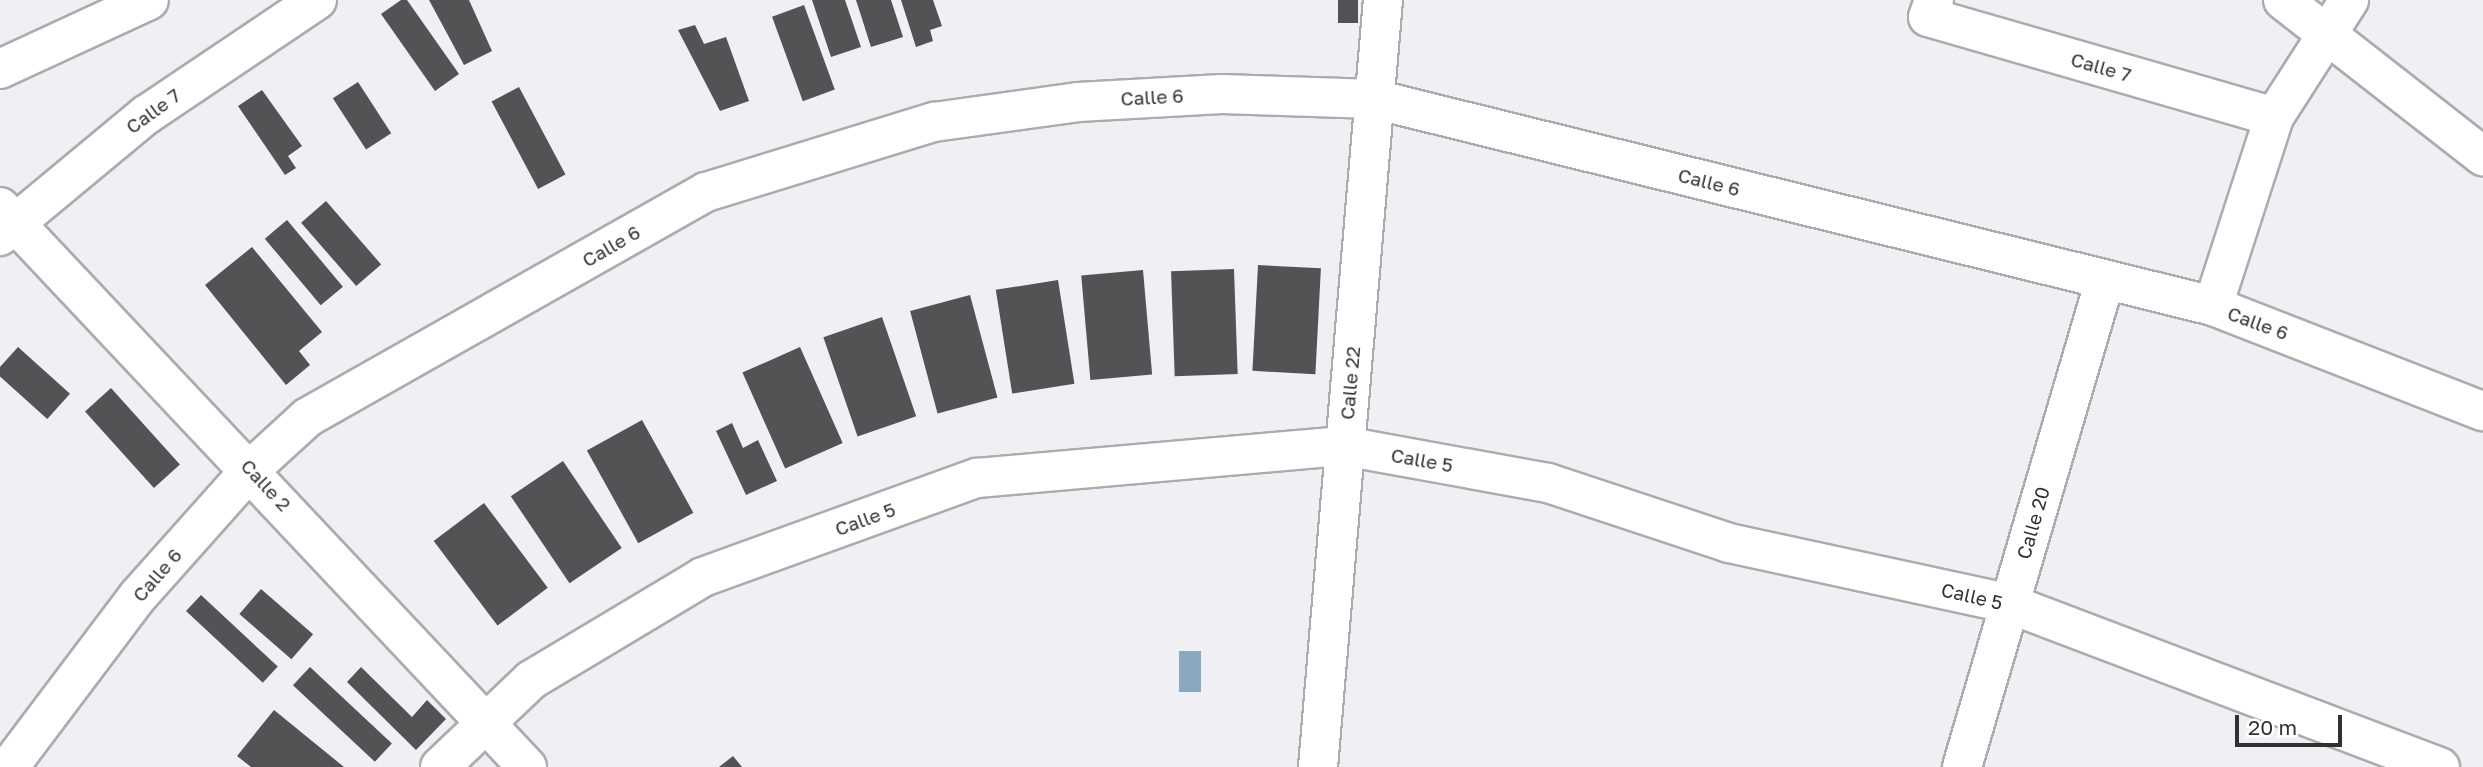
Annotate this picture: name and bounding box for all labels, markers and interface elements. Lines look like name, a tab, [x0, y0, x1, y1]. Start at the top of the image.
street label: Calle 7	[2068, 48, 2134, 86]
street label: Calle 7	[121, 84, 185, 138]
street label: Calle 6	[1120, 84, 1184, 110]
street label: Calle 6	[1676, 163, 1742, 201]
street label: Calle 6	[578, 220, 644, 272]
street label: Calle 6	[2225, 302, 2291, 344]
street label: Calle 22	[1335, 345, 1365, 421]
street label: Calle 5	[1389, 443, 1455, 477]
street label: Calle 2	[236, 454, 296, 516]
street label: Calle 20	[2012, 484, 2054, 562]
street label: Calle 5	[832, 498, 898, 540]
street label: Calle 6	[128, 544, 186, 606]
street label: Calle 5	[1939, 578, 2005, 614]
scale bar	[2238, 700, 2345, 744]
text: 20 m	[2248, 714, 2297, 740]

